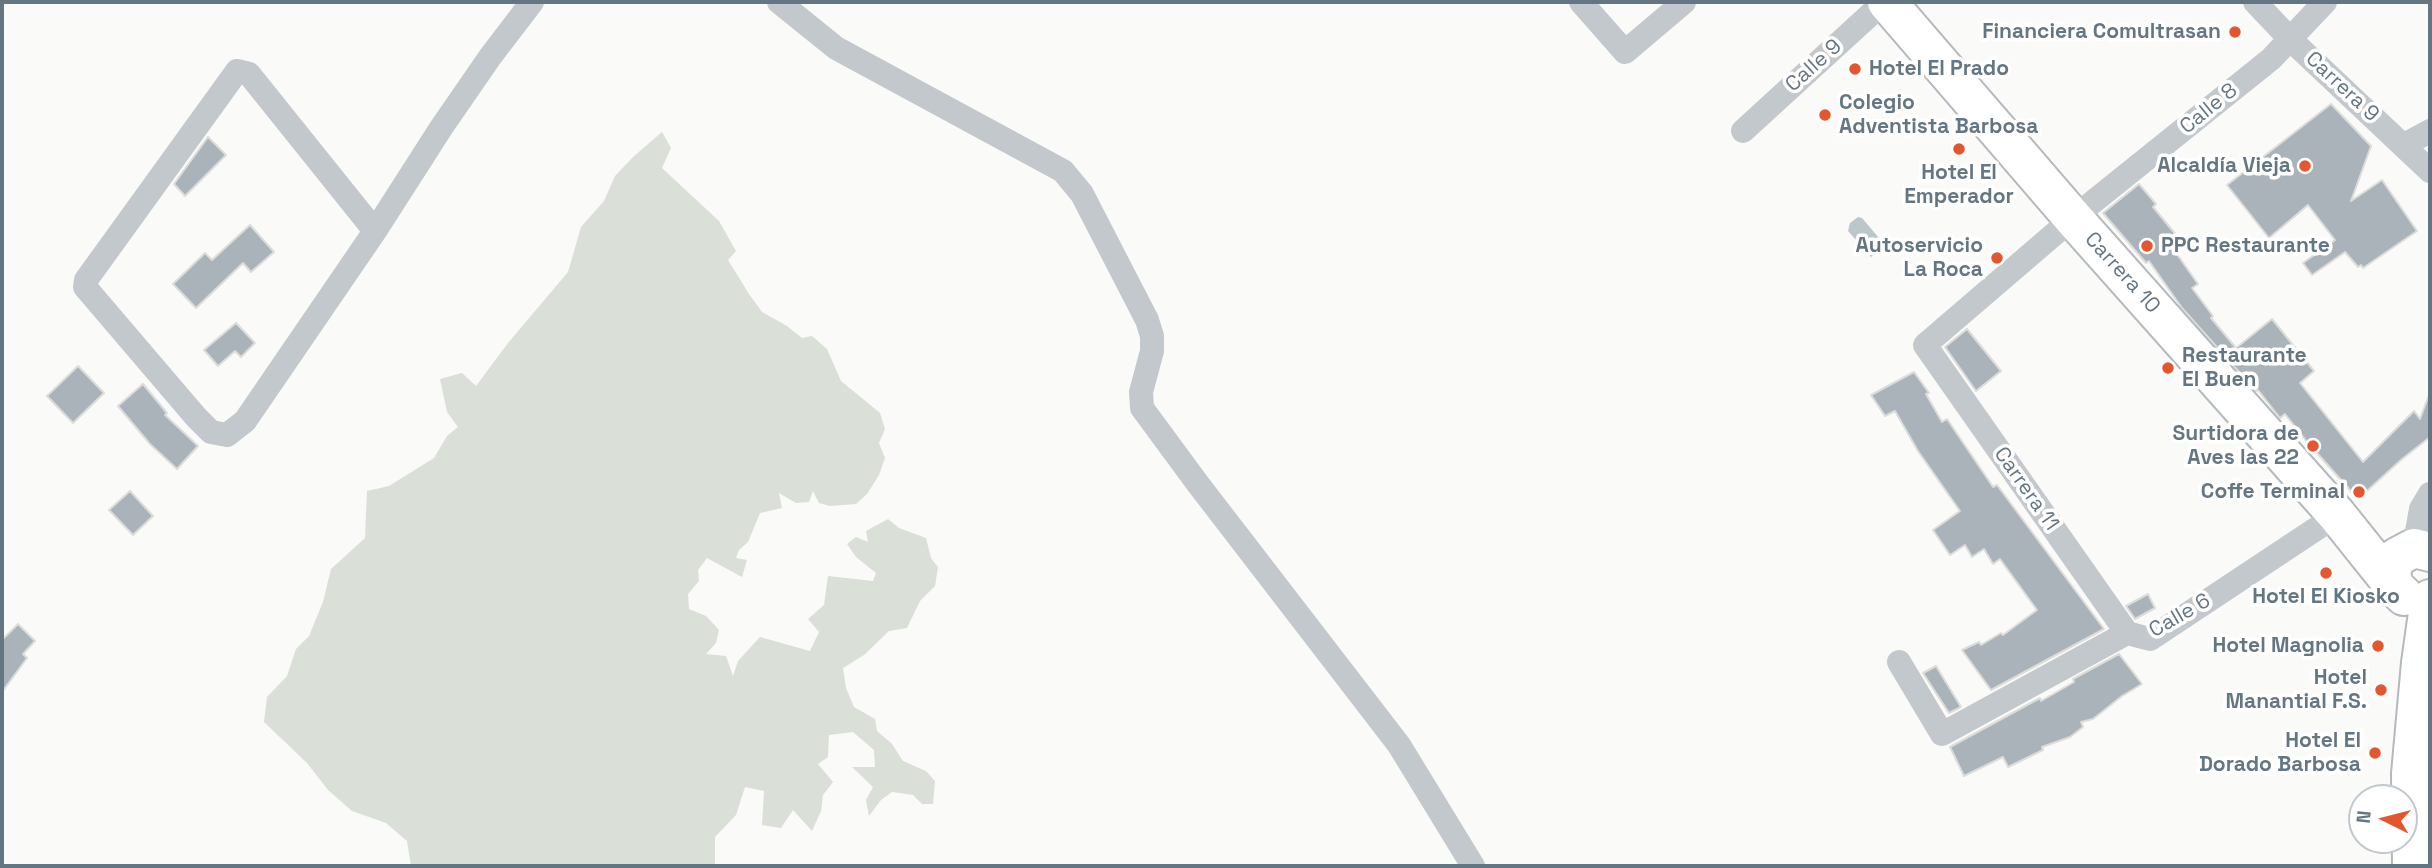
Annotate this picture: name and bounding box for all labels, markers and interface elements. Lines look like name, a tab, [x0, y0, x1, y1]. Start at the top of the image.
place label: Financiera Comultrasan	[1982, 19, 2221, 45]
marker: Financiera Comultrasan	[2227, 24, 2243, 40]
street label: Calle 9	[1781, 34, 1847, 98]
street label: Carrera 9	[2300, 47, 2384, 127]
place label: Hotel El Prado	[1869, 56, 2009, 82]
marker: Hotel El Prado	[1847, 61, 1863, 77]
street label: Calle 8	[2175, 78, 2243, 140]
place label: Colegio Adventista Barbosa	[1839, 90, 2038, 140]
marker: Colegio Adventista Barbosa	[1817, 107, 1833, 123]
marker: Hotel El Emperador	[1951, 141, 1967, 157]
place label: Alcaldía Vieja	[2157, 153, 2291, 179]
marker: Alcaldía Vieja	[2297, 158, 2313, 174]
place label: Hotel El Emperador	[1904, 160, 2014, 210]
street label: Carrera 10	[2079, 227, 2165, 319]
place label: Autoservicio La Roca	[1855, 233, 1983, 283]
place label: PPC Restaurante	[2161, 233, 2330, 259]
marker: PPC Restaurante	[2139, 238, 2155, 254]
marker: Autoservicio La Roca	[1989, 250, 2005, 266]
place label: Restaurante El Buen	[2182, 343, 2307, 393]
marker: Restaurante El Buen	[2160, 360, 2176, 376]
place label: Surtidora de Aves las 22	[2173, 421, 2299, 471]
marker: Surtidora de Aves las 22	[2305, 438, 2321, 454]
street label: Carrera 11	[1988, 442, 2064, 536]
place label: Coffe Terminal	[2201, 479, 2345, 505]
marker: Coffe Terminal	[2351, 484, 2367, 500]
marker: Hotel El Kiosko	[2318, 565, 2334, 581]
place label: Hotel El Kiosko	[2252, 584, 2400, 610]
street label: Calle 6	[2145, 588, 2215, 644]
place label: Hotel Magnolia	[2213, 633, 2364, 659]
marker: Hotel Magnolia	[2370, 638, 2386, 654]
place label: Hotel Manantial F.S.	[2226, 665, 2367, 715]
marker: Hotel Manantial F.S.	[2373, 682, 2389, 698]
place label: Hotel El Dorado Barbosa	[2199, 728, 2361, 778]
marker: Hotel El Dorado Barbosa	[2367, 745, 2383, 761]
north arrow	[2348, 784, 2418, 854]
text: N	[2351, 809, 2377, 825]

